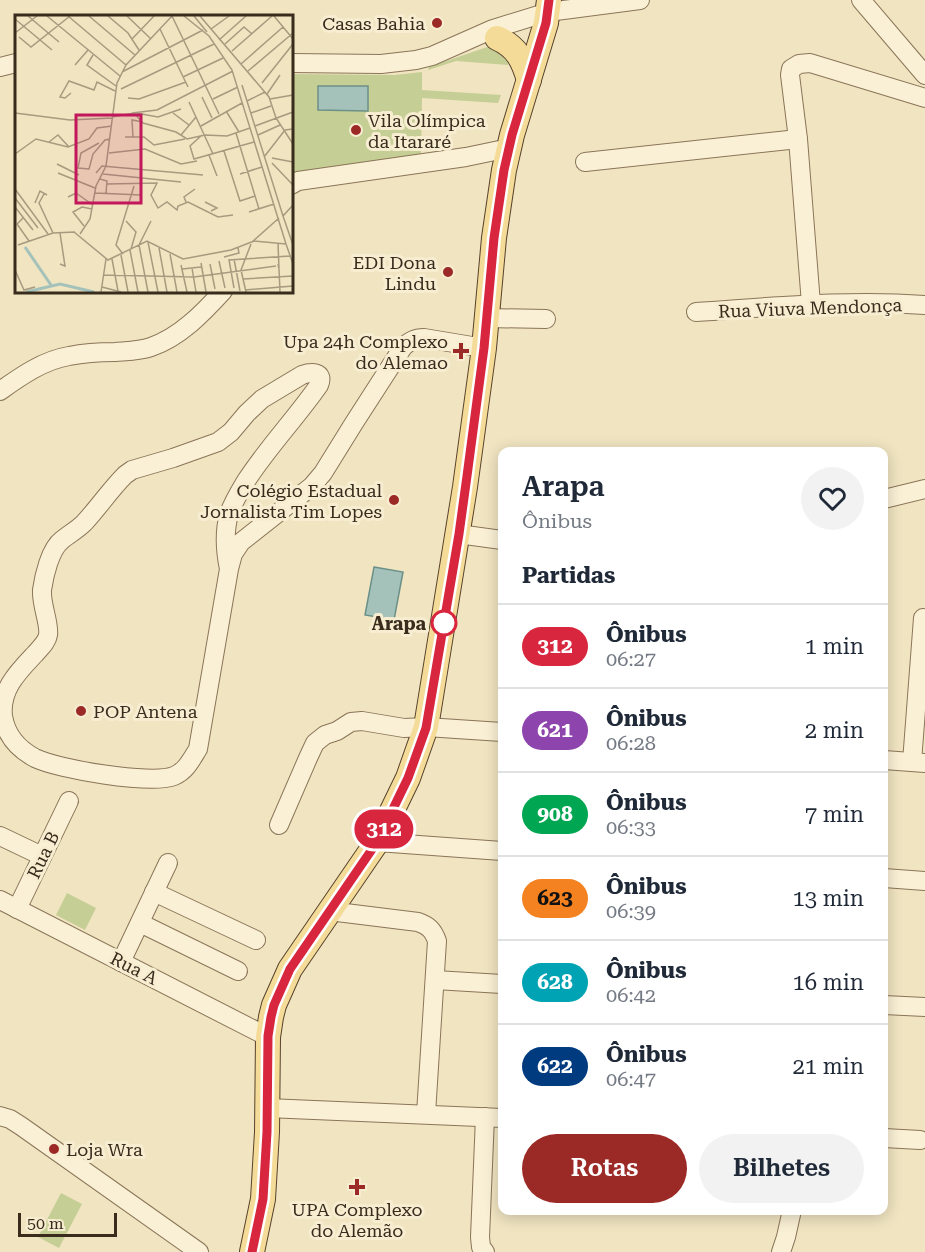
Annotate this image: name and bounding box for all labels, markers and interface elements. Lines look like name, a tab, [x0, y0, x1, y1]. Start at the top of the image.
place label: Casas Bahia	[322, 13, 425, 34]
inset map	[15, 15, 292, 292]
marker: Casas Bahia	[430, 16, 444, 30]
place label: Vila Olímpica da Itararé	[368, 110, 486, 152]
marker: Vila Olímpica da Itararé	[349, 123, 363, 137]
place label: EDI Dona Lindu	[353, 252, 436, 294]
marker: EDI Dona Lindu	[441, 265, 455, 279]
street label: Rua Viuva Mendonça	[718, 294, 903, 322]
place label: Upa 24h Complexo do Alemao	[283, 331, 448, 373]
marker: Upa 24h Complexo do Alemao	[452, 342, 470, 360]
button: heart	[801, 467, 864, 530]
text: Arapa	[522, 470, 605, 503]
place label: Colégio Estadual Jornalista Tim Lopes	[200, 480, 382, 522]
marker: Colégio Estadual Jornalista Tim Lopes	[387, 493, 401, 507]
text: Ônibus	[522, 509, 592, 533]
text: Partidas	[522, 563, 615, 588]
marker: Arapa	[431, 610, 457, 636]
place label: Arapa	[372, 613, 426, 634]
text: Ônibus	[606, 622, 687, 647]
text: 312	[537, 634, 573, 658]
text: 1 min	[805, 634, 864, 659]
text: 06:27	[606, 647, 656, 671]
place label: POP Antena	[93, 701, 198, 722]
marker: POP Antena	[74, 704, 88, 718]
text: Ônibus	[606, 706, 687, 731]
text: 621	[537, 718, 573, 742]
text: 2 min	[805, 718, 864, 743]
text: 06:28	[606, 731, 656, 755]
text: Ônibus	[606, 790, 687, 815]
text: 908	[537, 802, 573, 826]
text: 7 min	[805, 802, 864, 827]
line badge: 312	[350, 810, 418, 848]
text: 06:33	[606, 815, 656, 839]
text: 312	[366, 817, 402, 841]
street label: Rua B	[23, 828, 63, 882]
text: Ônibus	[606, 874, 687, 899]
text: 623	[537, 886, 573, 910]
text: 13 min	[793, 886, 864, 911]
text: 06:39	[606, 899, 656, 923]
street label: Rua A	[107, 947, 162, 989]
text: Ônibus	[606, 958, 687, 983]
text: 628	[537, 970, 573, 994]
text: 16 min	[793, 970, 864, 995]
text: 06:42	[606, 983, 656, 1007]
text: Ônibus	[606, 1042, 687, 1067]
text: 622	[537, 1054, 573, 1078]
text: 21 min	[793, 1054, 864, 1079]
text: 06:47	[606, 1067, 656, 1091]
button: Rotas	[522, 1134, 687, 1203]
button: Bilhetes	[699, 1134, 864, 1203]
place label: Loja Wra	[66, 1139, 143, 1160]
marker: Loja Wra	[47, 1142, 61, 1156]
marker: UPA Complexo do Alemão	[348, 1178, 366, 1196]
place label: UPA Complexo do Alemão	[291, 1199, 423, 1241]
scale bar	[18, 1210, 117, 1238]
text: 50 m	[27, 1214, 64, 1233]

